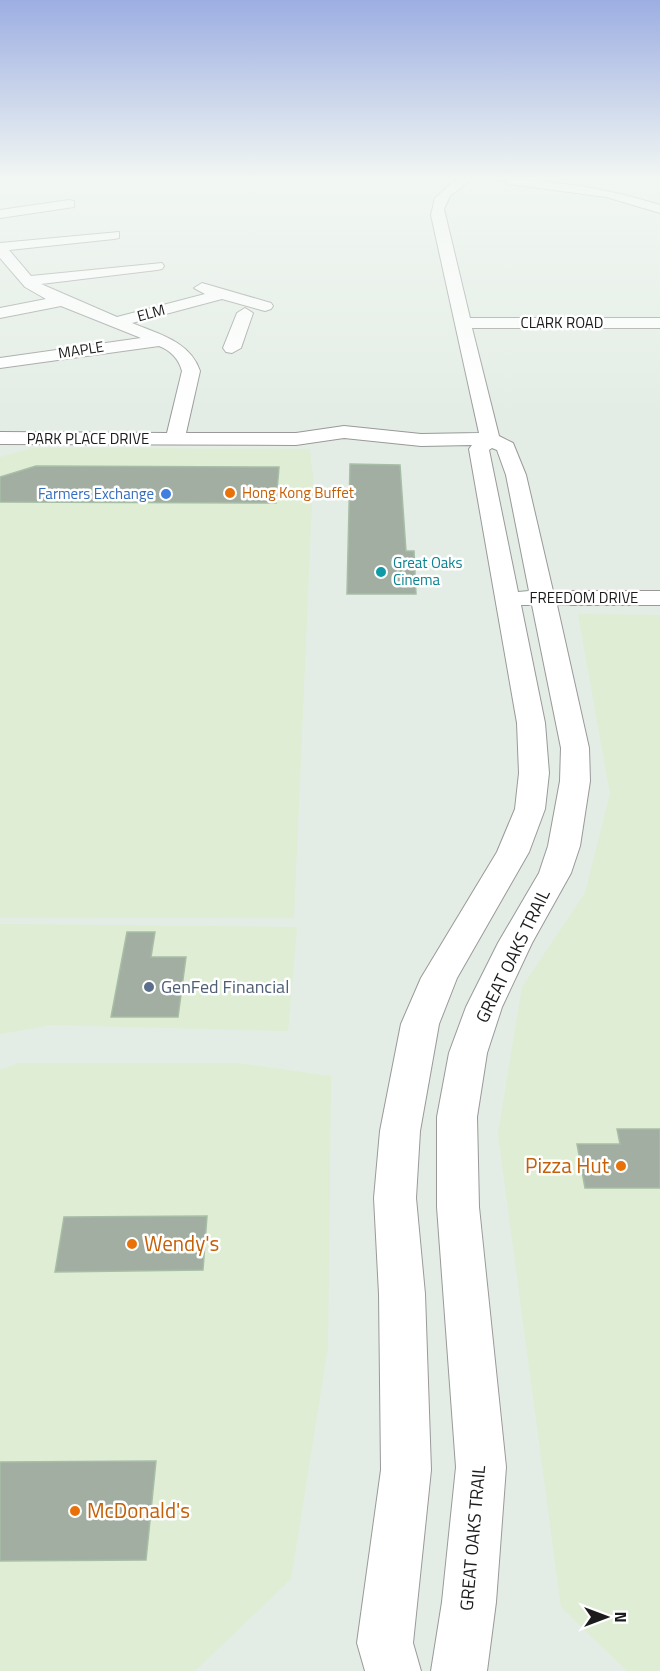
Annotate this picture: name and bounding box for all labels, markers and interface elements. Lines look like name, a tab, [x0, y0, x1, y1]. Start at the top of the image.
street label: ELM	[134, 298, 167, 327]
street label: CLARK ROAD	[521, 311, 603, 334]
street label: MAPLE	[56, 335, 105, 364]
street label: PARK PLACE DRIVE	[27, 427, 149, 450]
place label: Hong Kong Buffet	[242, 481, 355, 504]
place label: Farmers Exchange	[38, 482, 154, 505]
marker: Hong Kong Buffet	[223, 486, 237, 500]
marker: Farmers Exchange	[159, 487, 173, 501]
place label: Great Oaks Cinema	[393, 551, 463, 591]
marker: Great Oaks Cinema	[374, 565, 388, 579]
street label: FREEDOM DRIVE	[530, 586, 638, 609]
street label: GREAT OAKS TRAIL	[468, 884, 557, 1027]
place label: GenFed Financial	[161, 973, 289, 1000]
marker: GenFed Financial	[142, 980, 156, 994]
place label: Pizza Hut	[525, 1149, 610, 1181]
marker: Pizza Hut	[614, 1159, 628, 1173]
place label: Wendy's	[144, 1227, 219, 1259]
marker: Wendy's	[125, 1237, 139, 1251]
street label: GREAT OAKS TRAIL	[453, 1464, 492, 1612]
place label: McDonald's	[87, 1494, 190, 1526]
marker: McDonald's	[68, 1504, 82, 1518]
north arrow	[576, 1587, 636, 1647]
text: N	[609, 1611, 633, 1623]

